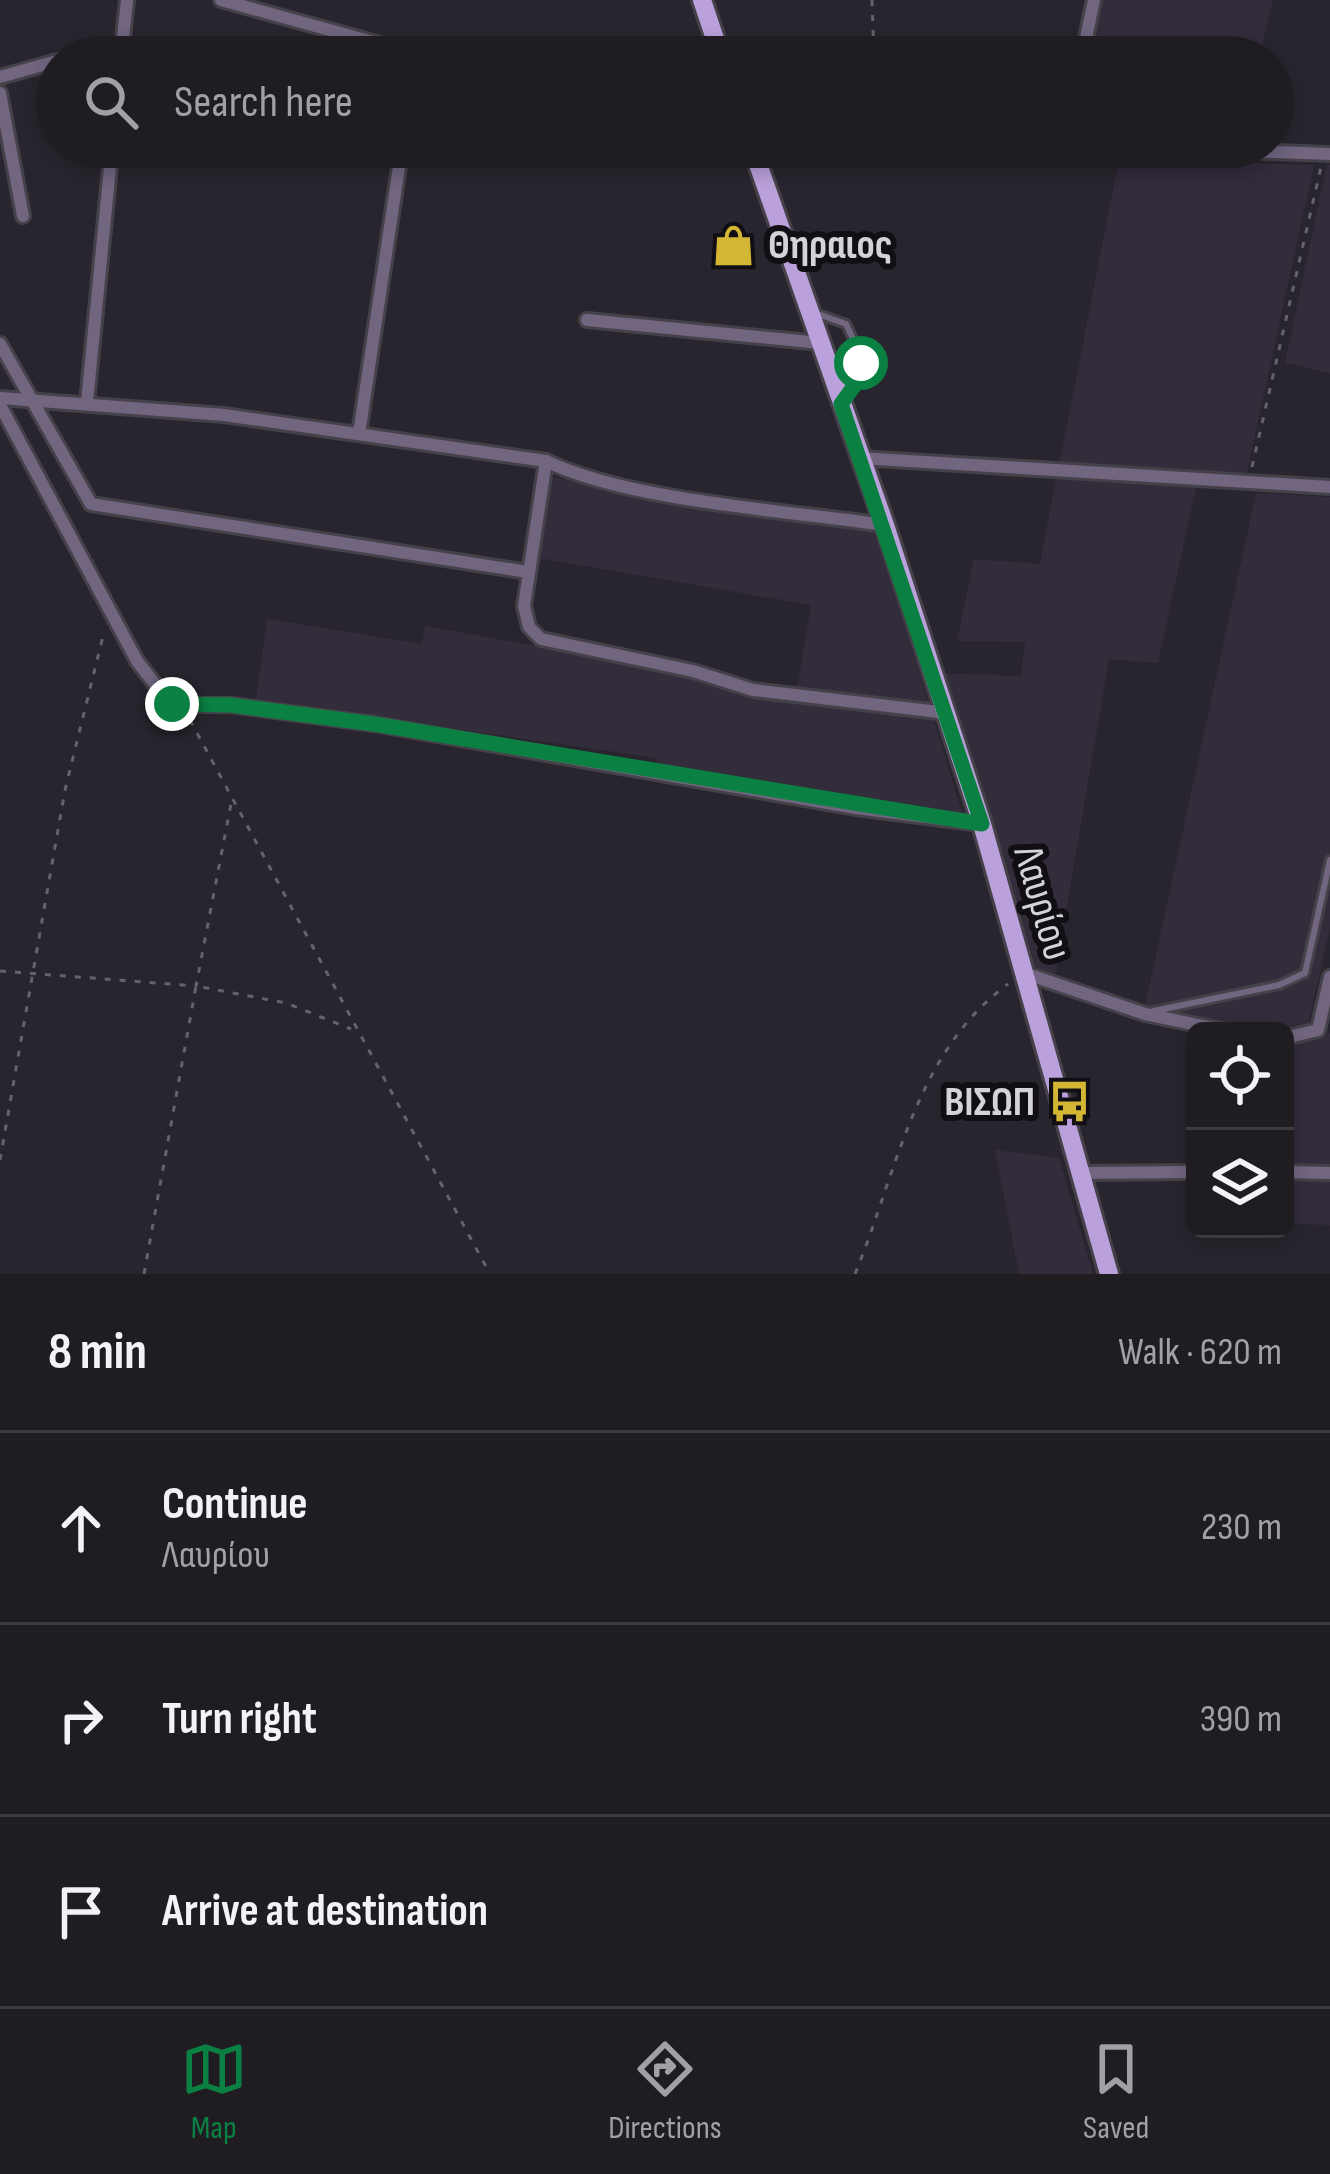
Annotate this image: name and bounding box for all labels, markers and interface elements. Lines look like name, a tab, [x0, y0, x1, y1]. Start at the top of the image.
search box	[36, 36, 1294, 168]
icon: search	[78, 69, 144, 135]
text: Search here	[174, 75, 353, 130]
place label: Θηραιος	[768, 220, 892, 271]
shop icon: Θηραιος	[711, 222, 757, 268]
route start	[834, 336, 888, 390]
route end	[145, 677, 199, 731]
street label: Λαυρίου	[1001, 839, 1083, 966]
map controls	[1186, 1022, 1294, 1238]
button: locate	[1186, 1022, 1294, 1130]
place label: ΒΙΣΩΠ	[944, 1077, 1035, 1128]
bus stop icon: ΒΙΣΩΠ	[1046, 1079, 1092, 1125]
button: layers	[1186, 1130, 1294, 1238]
text: 8 min	[48, 1322, 147, 1383]
text: Walk · 620 m	[1118, 1329, 1282, 1376]
text: Continue	[162, 1477, 308, 1532]
icon: ahead	[48, 1495, 114, 1561]
text: 230 m	[1201, 1504, 1282, 1551]
text: Λαυρίου	[162, 1532, 270, 1579]
icon: right	[48, 1687, 114, 1753]
text: Turn right	[162, 1692, 317, 1747]
text: 390 m	[1200, 1696, 1282, 1743]
icon: arrive	[48, 1879, 114, 1945]
text: Arrive at destination	[162, 1884, 488, 1939]
tab: Map	[181, 2036, 247, 2148]
tab: Directions	[608, 2036, 722, 2148]
tab: Saved	[1083, 2036, 1149, 2148]

